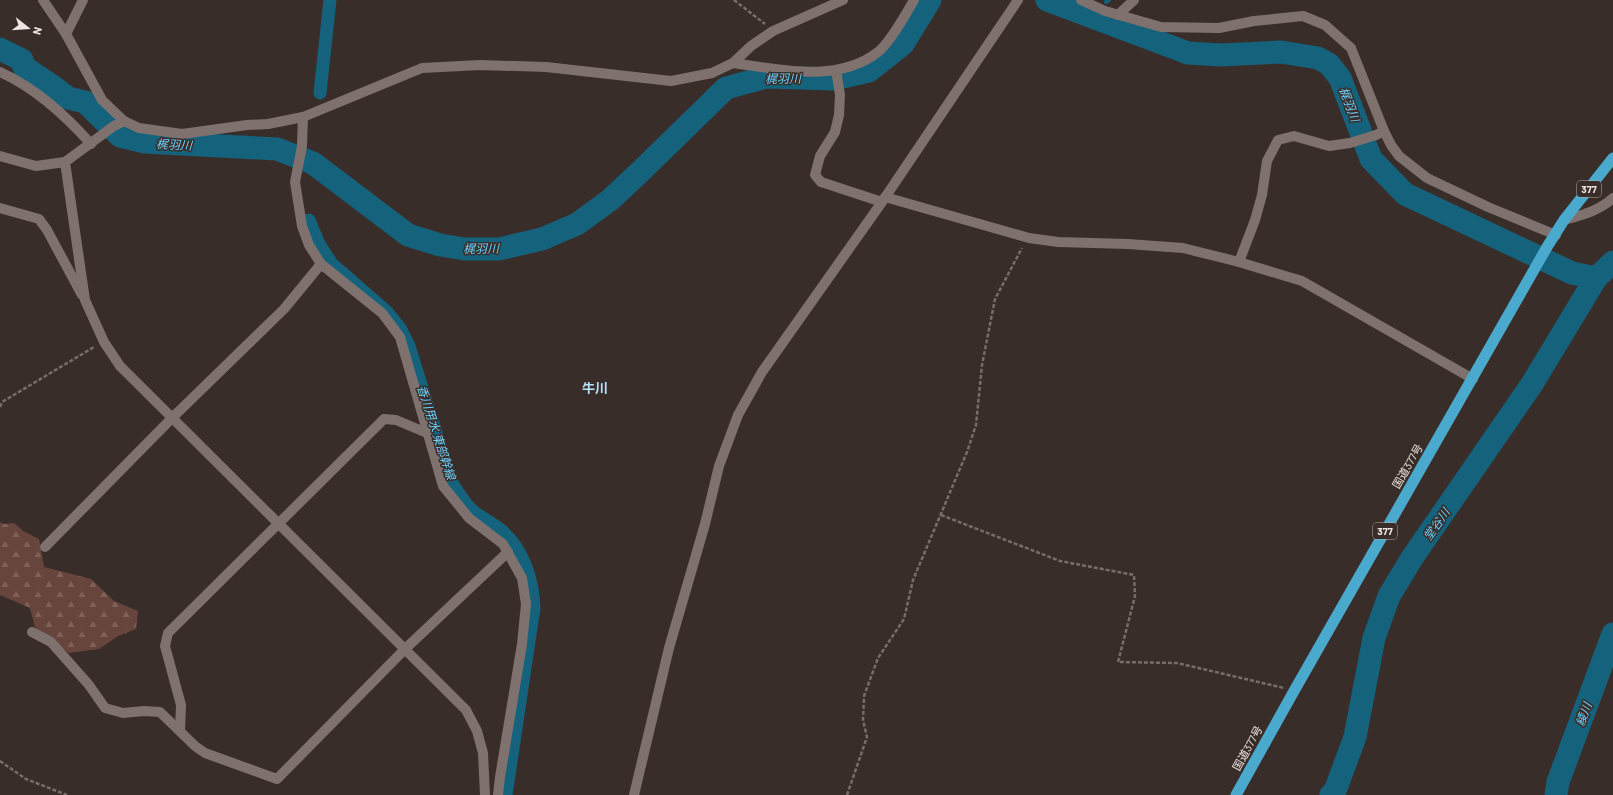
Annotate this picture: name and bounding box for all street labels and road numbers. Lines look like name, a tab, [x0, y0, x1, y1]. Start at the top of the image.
road number: 377	[1577, 181, 1601, 197]
street label: 国道377号	[1389, 441, 1425, 491]
road number: 377	[1373, 523, 1397, 539]
street label: 国道377号	[1229, 723, 1265, 773]

